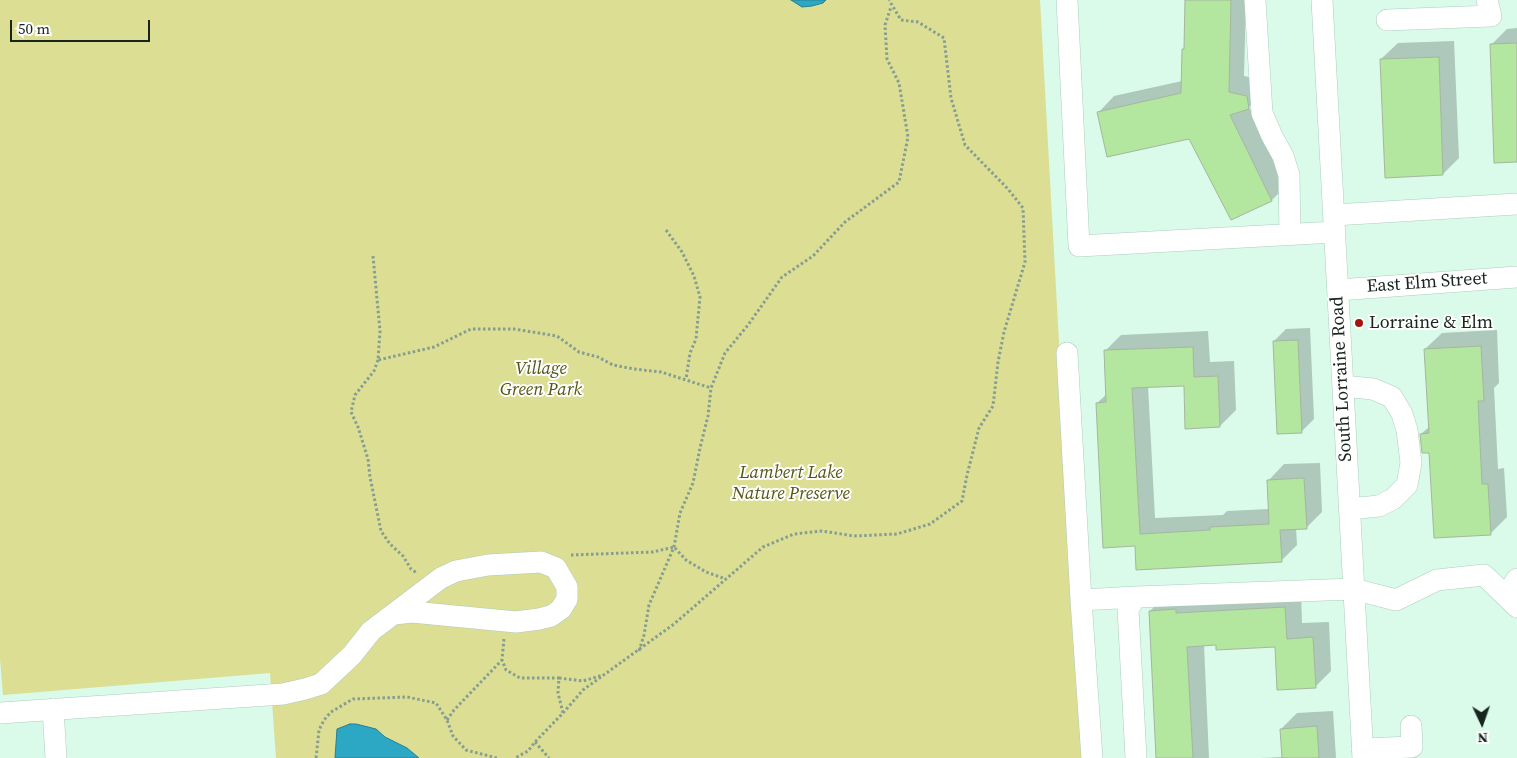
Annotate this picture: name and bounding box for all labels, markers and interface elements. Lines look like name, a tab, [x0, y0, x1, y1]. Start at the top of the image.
scale bar	[12, 10, 152, 42]
text: 50 m	[18, 18, 50, 39]
street label: East Elm Street	[1366, 268, 1488, 298]
street label: South Lorraine Road	[1327, 296, 1357, 462]
place label: Lorraine & Elm	[1369, 312, 1493, 334]
marker: Lorraine & Elm	[1353, 317, 1365, 329]
park label: Village Green Park	[500, 358, 582, 400]
park label: Lambert Lake Nature Preserve	[732, 462, 850, 504]
north arrow	[1457, 698, 1507, 748]
text: N	[1477, 728, 1488, 748]

